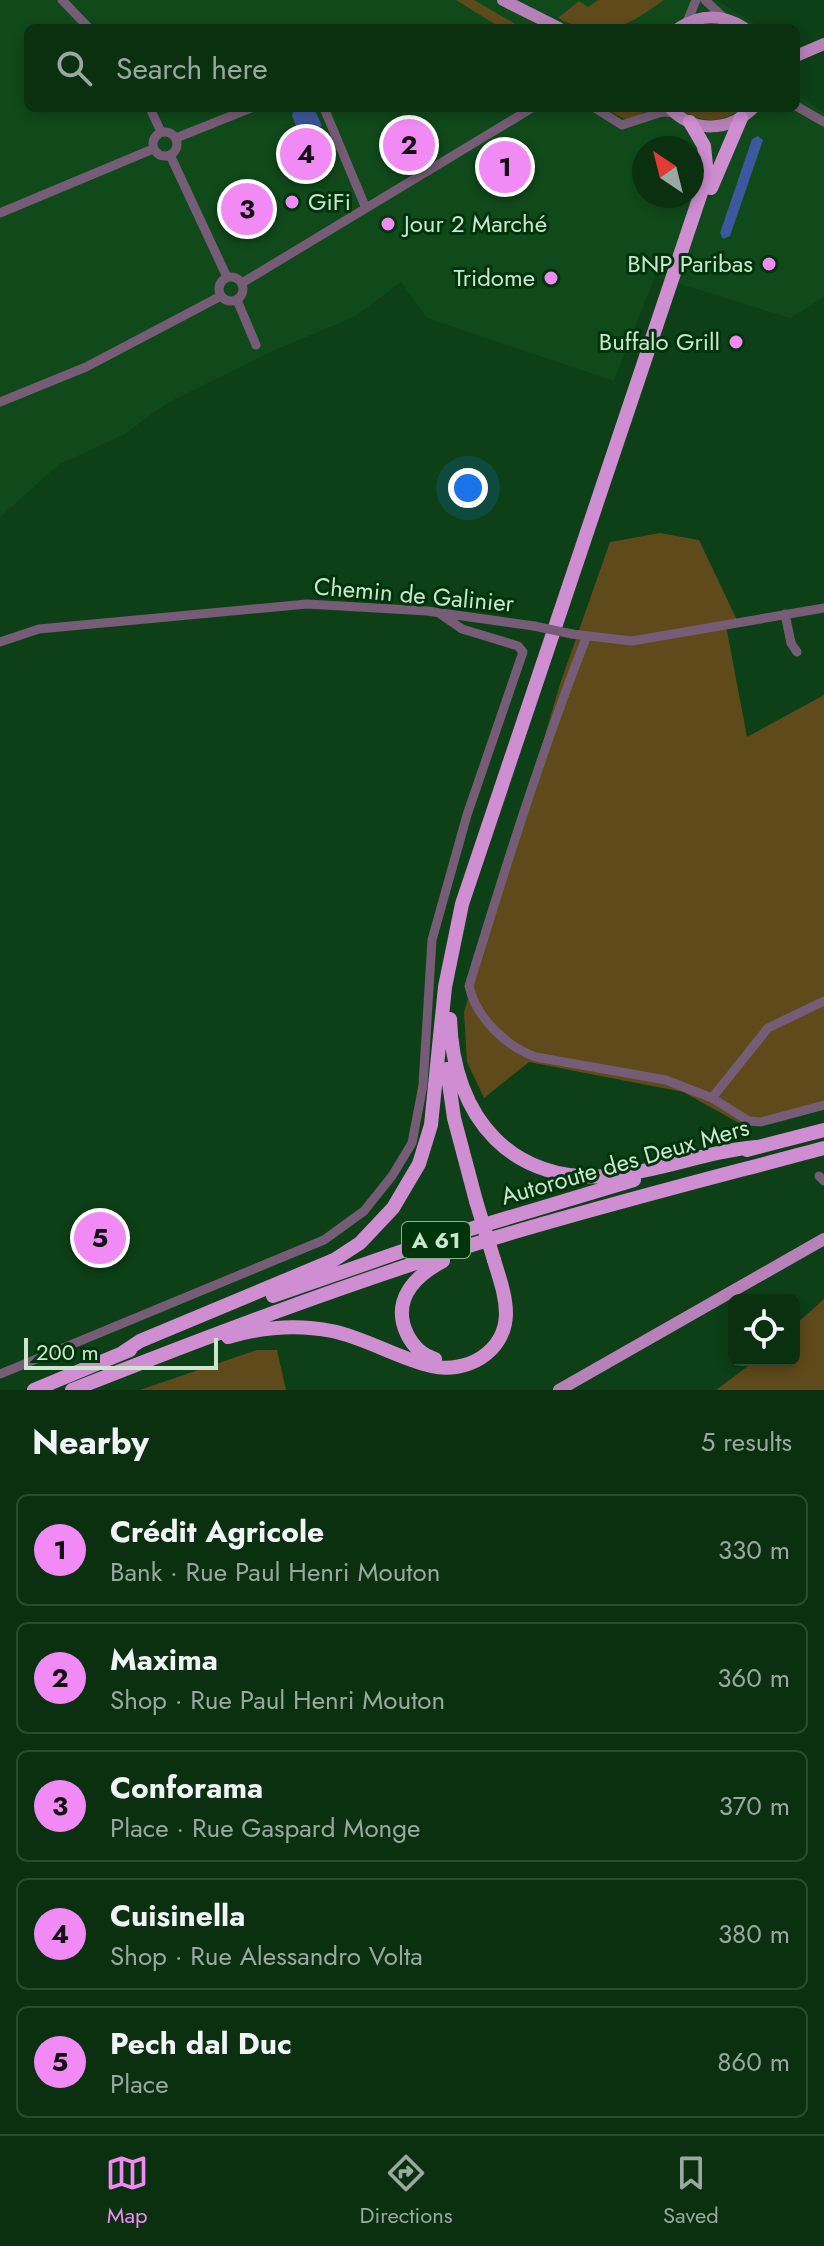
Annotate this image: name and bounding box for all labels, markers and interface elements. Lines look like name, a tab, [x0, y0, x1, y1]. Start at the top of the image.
search box	[24, 24, 800, 112]
icon: search	[52, 46, 96, 90]
text: Search here	[116, 47, 268, 90]
pin: 2	[383, 115, 435, 175]
pin: 4	[280, 124, 332, 184]
north arrow	[632, 136, 704, 208]
pin: 1	[479, 137, 531, 197]
pin: 3	[221, 179, 273, 239]
place label: GiFi	[308, 184, 351, 219]
marker: GiFi	[283, 193, 301, 211]
place label: Jour 2 Marché	[401, 206, 547, 241]
marker: Jour 2 Marché	[379, 215, 397, 233]
place label: BNP Paribas	[627, 246, 753, 281]
marker: BNP Paribas	[760, 255, 778, 273]
place label: Tridome	[453, 260, 535, 295]
marker: Tridome	[542, 269, 560, 287]
place label: Buffalo Grill	[599, 324, 720, 359]
marker: Buffalo Grill	[727, 333, 745, 351]
your location	[448, 468, 488, 508]
street label: Chemin de Galinier	[313, 568, 516, 621]
street label: Autoroute des Deux Mers	[497, 1109, 753, 1214]
pin: 5	[74, 1208, 126, 1268]
road number: A 61	[402, 1222, 470, 1258]
map controls	[728, 1294, 800, 1366]
button: locate	[728, 1294, 800, 1366]
scale bar	[24, 1334, 218, 1370]
text: 200 m	[36, 1336, 99, 1368]
text: Nearby	[32, 1418, 149, 1467]
text: 5 results	[701, 1423, 792, 1461]
text: Crédit Agricole	[110, 1510, 324, 1553]
text: 1	[53, 1531, 67, 1569]
text: 330 m	[718, 1531, 790, 1569]
text: Bank · Rue Paul Henri Mouton	[110, 1553, 440, 1591]
text: Maxima	[110, 1638, 218, 1681]
text: 2	[51, 1659, 69, 1697]
text: 360 m	[717, 1659, 790, 1697]
text: Shop · Rue Paul Henri Mouton	[110, 1681, 445, 1719]
text: Conforama	[110, 1766, 263, 1809]
text: 3	[52, 1787, 68, 1825]
text: 370 m	[719, 1787, 790, 1825]
text: Place · Rue Gaspard Monge	[110, 1809, 420, 1847]
text: Cuisinella	[110, 1894, 245, 1937]
text: 4	[51, 1915, 69, 1953]
text: 380 m	[718, 1915, 790, 1953]
text: Shop · Rue Alessandro Volta	[110, 1937, 423, 1975]
text: Pech dal Duc	[110, 2022, 292, 2065]
text: 5	[52, 2043, 68, 2081]
text: 860 m	[717, 2043, 790, 2081]
text: Place	[110, 2065, 169, 2103]
tab: Map	[105, 2151, 149, 2231]
tab: Directions	[360, 2151, 453, 2231]
tab: Saved	[663, 2151, 719, 2231]

